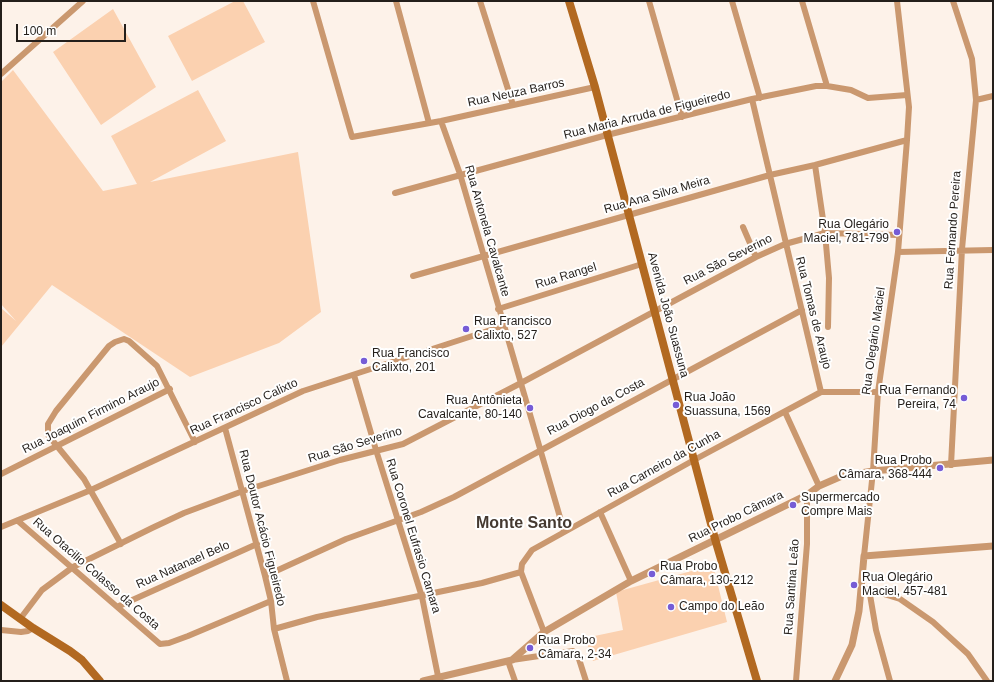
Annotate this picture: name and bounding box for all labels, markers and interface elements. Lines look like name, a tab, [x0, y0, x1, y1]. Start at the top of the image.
scale bar	[18, 16, 128, 42]
text: 100 m	[23, 24, 56, 38]
street label: Rua Neuza Barros	[466, 76, 566, 110]
street label: Rua Maria Arruda de Figueiredo	[562, 87, 732, 143]
street label: Rua Antonela Cavalcante	[461, 164, 513, 298]
street label: Rua Fernando Pereira	[942, 170, 964, 290]
street label: Rua Ana Silva Meira	[602, 173, 712, 217]
place label: Rua Olegário Maciel, 781-799	[804, 218, 889, 246]
marker: Rua Olegário Maciel, 781-799	[892, 227, 902, 237]
street label: Rua São Severino	[681, 231, 775, 289]
street label: Avenida João Suassuna	[644, 251, 692, 379]
street label: Rua Tomas de Araujo	[792, 255, 834, 371]
street label: Rua Rangel	[534, 260, 598, 292]
street label: Rua Olegário Maciel	[859, 286, 889, 396]
place label: Rua Francisco Calixto, 527	[474, 315, 551, 343]
marker: Rua Francisco Calixto, 527	[461, 324, 471, 334]
place label: Rua Francisco Calixto, 201	[372, 347, 449, 375]
marker: Rua Francisco Calixto, 201	[359, 356, 369, 366]
street label: Rua Joaquim Firmino Araujo	[20, 375, 162, 457]
street label: Rua Diogo da Costa	[545, 375, 647, 439]
street label: Rua Francisco Calixto	[188, 376, 300, 438]
place label: Rua Fernando Pereira, 74	[879, 384, 956, 412]
place label: Rua João Suassuna, 1569	[684, 391, 771, 419]
marker: Rua Fernando Pereira, 74	[959, 393, 969, 403]
place label: Rua Antônieta Cavalcante, 80-140	[418, 394, 522, 422]
marker: Rua João Suassuna, 1569	[671, 400, 681, 410]
marker: Rua Antônieta Cavalcante, 80-140	[525, 403, 535, 413]
street label: Rua São Severino	[306, 424, 404, 466]
street label: Rua Carneiro da Cunha	[605, 427, 723, 501]
street label: Rua Doutor Acácio Figueiredo	[236, 448, 288, 608]
place label: Rua Probo Câmara, 368-444	[839, 454, 932, 482]
street label: Rua Coronel Eufrasio Camara	[383, 457, 443, 615]
marker: Rua Probo Câmara, 368-444	[935, 463, 945, 473]
street label: Rua Probo Câmara	[686, 488, 786, 546]
place label: Supermercado Compre Mais	[801, 491, 880, 519]
marker: Supermercado Compre Mais	[788, 500, 798, 510]
district label: Monte Santo	[476, 514, 572, 534]
street label: Rua Otacilio Colasso da Costa	[30, 515, 162, 633]
street label: Rua Natanael Belo	[134, 538, 232, 592]
street label: Rua Santina Leão	[781, 539, 803, 635]
place label: Rua Probo Câmara, 130-212	[660, 560, 753, 588]
marker: Rua Probo Câmara, 130-212	[647, 569, 657, 579]
place label: Rua Olegário Maciel, 457-481	[862, 571, 947, 599]
marker: Rua Olegário Maciel, 457-481	[849, 580, 859, 590]
place label: Campo do Leão	[679, 600, 764, 614]
marker: Campo do Leão	[666, 602, 676, 612]
place label: Rua Probo Câmara, 2-34	[538, 634, 611, 662]
marker: Rua Probo Câmara, 2-34	[525, 643, 535, 653]

